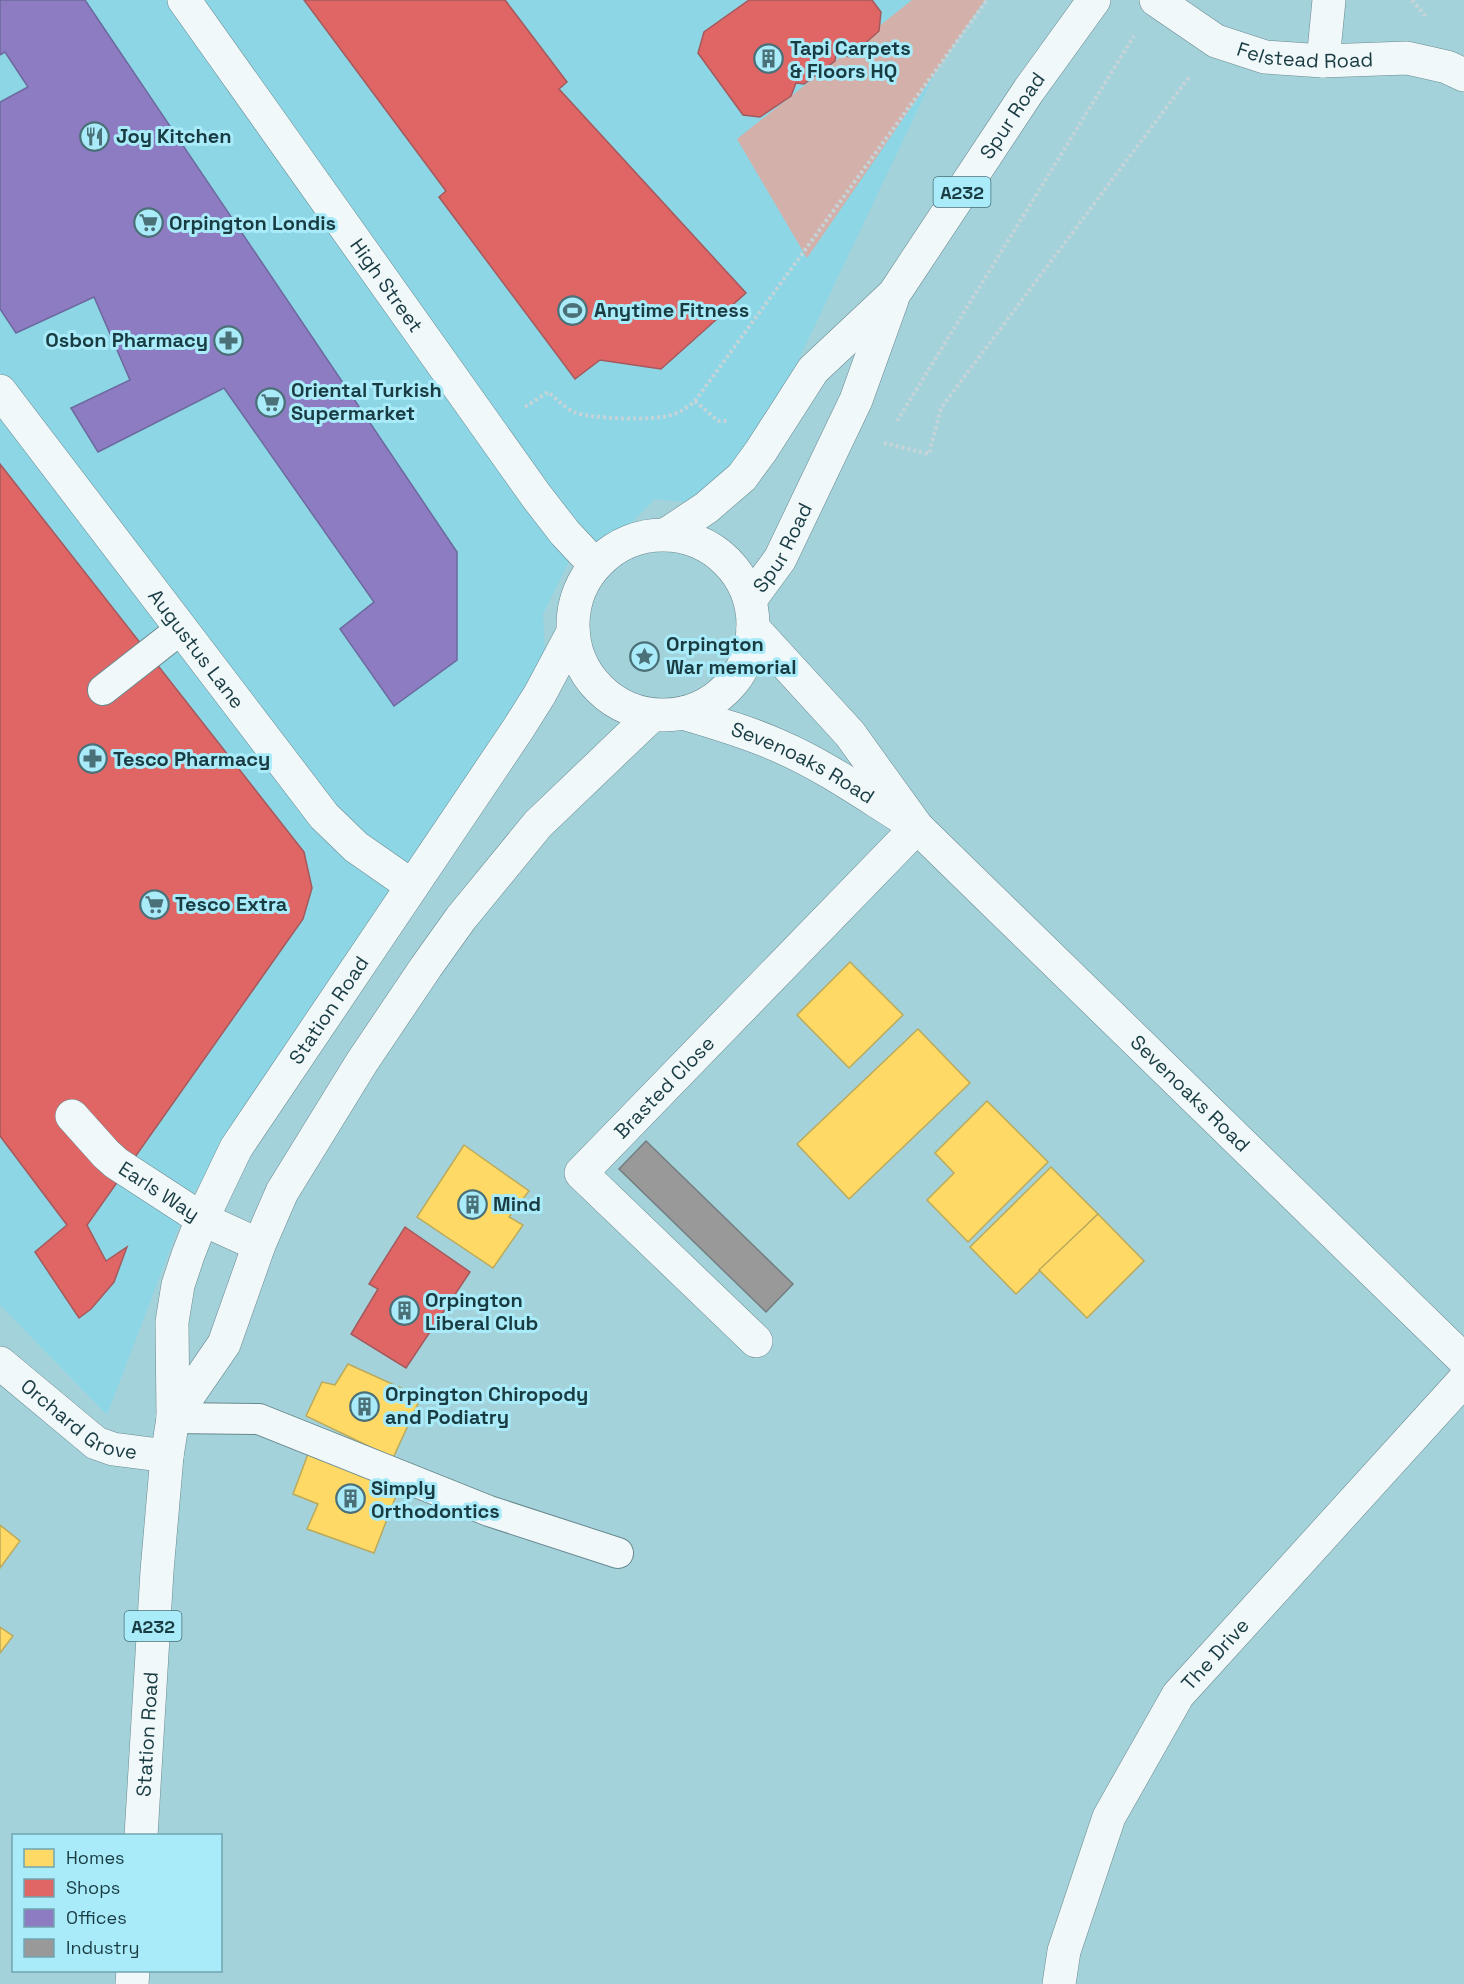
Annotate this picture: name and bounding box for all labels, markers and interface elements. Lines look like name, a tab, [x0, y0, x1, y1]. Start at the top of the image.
place label: Tapi Carpets & Floors HQ	[790, 35, 911, 84]
street label: Felstead Road	[1234, 36, 1373, 74]
building icon: Tapi Carpets & Floors HQ	[753, 43, 785, 75]
street label: Spur Road	[974, 67, 1051, 164]
restaurant icon: Joy Kitchen	[79, 120, 111, 152]
place label: Joy Kitchen	[116, 123, 232, 149]
road number: A232	[934, 177, 990, 207]
supermarket icon: Orpington Londis	[132, 207, 164, 239]
place label: Orpington Londis	[169, 210, 336, 236]
street label: High Street	[344, 233, 429, 337]
sports icon: Anytime Fitness	[557, 294, 589, 326]
place label: Anytime Fitness	[594, 297, 749, 323]
pharmacy icon: Osbon Pharmacy	[213, 324, 245, 356]
place label: Osbon Pharmacy	[45, 327, 208, 353]
place label: Oriental Turkish Supermarket	[291, 377, 442, 426]
supermarket icon: Oriental Turkish Supermarket	[254, 386, 286, 418]
street label: Spur Road	[747, 499, 818, 598]
street label: Augustus Lane	[142, 584, 250, 714]
place label: Orpington War memorial	[666, 631, 796, 680]
place icon: Orpington War memorial	[629, 640, 661, 672]
street label: Sevenoaks Road	[728, 716, 879, 809]
pharmacy icon: Tesco Pharmacy	[76, 743, 108, 775]
place label: Tesco Pharmacy	[113, 746, 270, 772]
supermarket icon: Tesco Extra	[138, 888, 170, 920]
place label: Tesco Extra	[175, 891, 288, 917]
street label: Station Road	[283, 951, 375, 1069]
street label: Sevenoaks Road	[1125, 1029, 1256, 1158]
street label: Brasted Close	[608, 1030, 720, 1144]
street label: Earls Way	[114, 1155, 205, 1227]
building icon: Mind	[456, 1188, 488, 1220]
place label: Mind	[493, 1191, 541, 1217]
place label: Orpington Liberal Club	[425, 1287, 538, 1336]
building icon: Orpington Liberal Club	[388, 1295, 420, 1327]
street label: Orchard Grove	[15, 1373, 139, 1465]
place label: Orpington Chiropody and Podiatry	[385, 1381, 588, 1430]
building icon: Orpington Chiropody and Podiatry	[348, 1390, 380, 1422]
place label: Simply Orthodontics	[371, 1475, 500, 1524]
building icon: Simply Orthodontics	[334, 1483, 366, 1515]
road number: A232	[124, 1611, 182, 1641]
street label: The Drive	[1176, 1613, 1255, 1696]
street label: Station Road	[130, 1671, 164, 1798]
legend	[12, 1834, 222, 1972]
text: Homes	[66, 1846, 125, 1869]
text: Shops	[66, 1876, 120, 1899]
text: Offices	[66, 1906, 127, 1929]
text: Industry	[66, 1936, 139, 1959]

